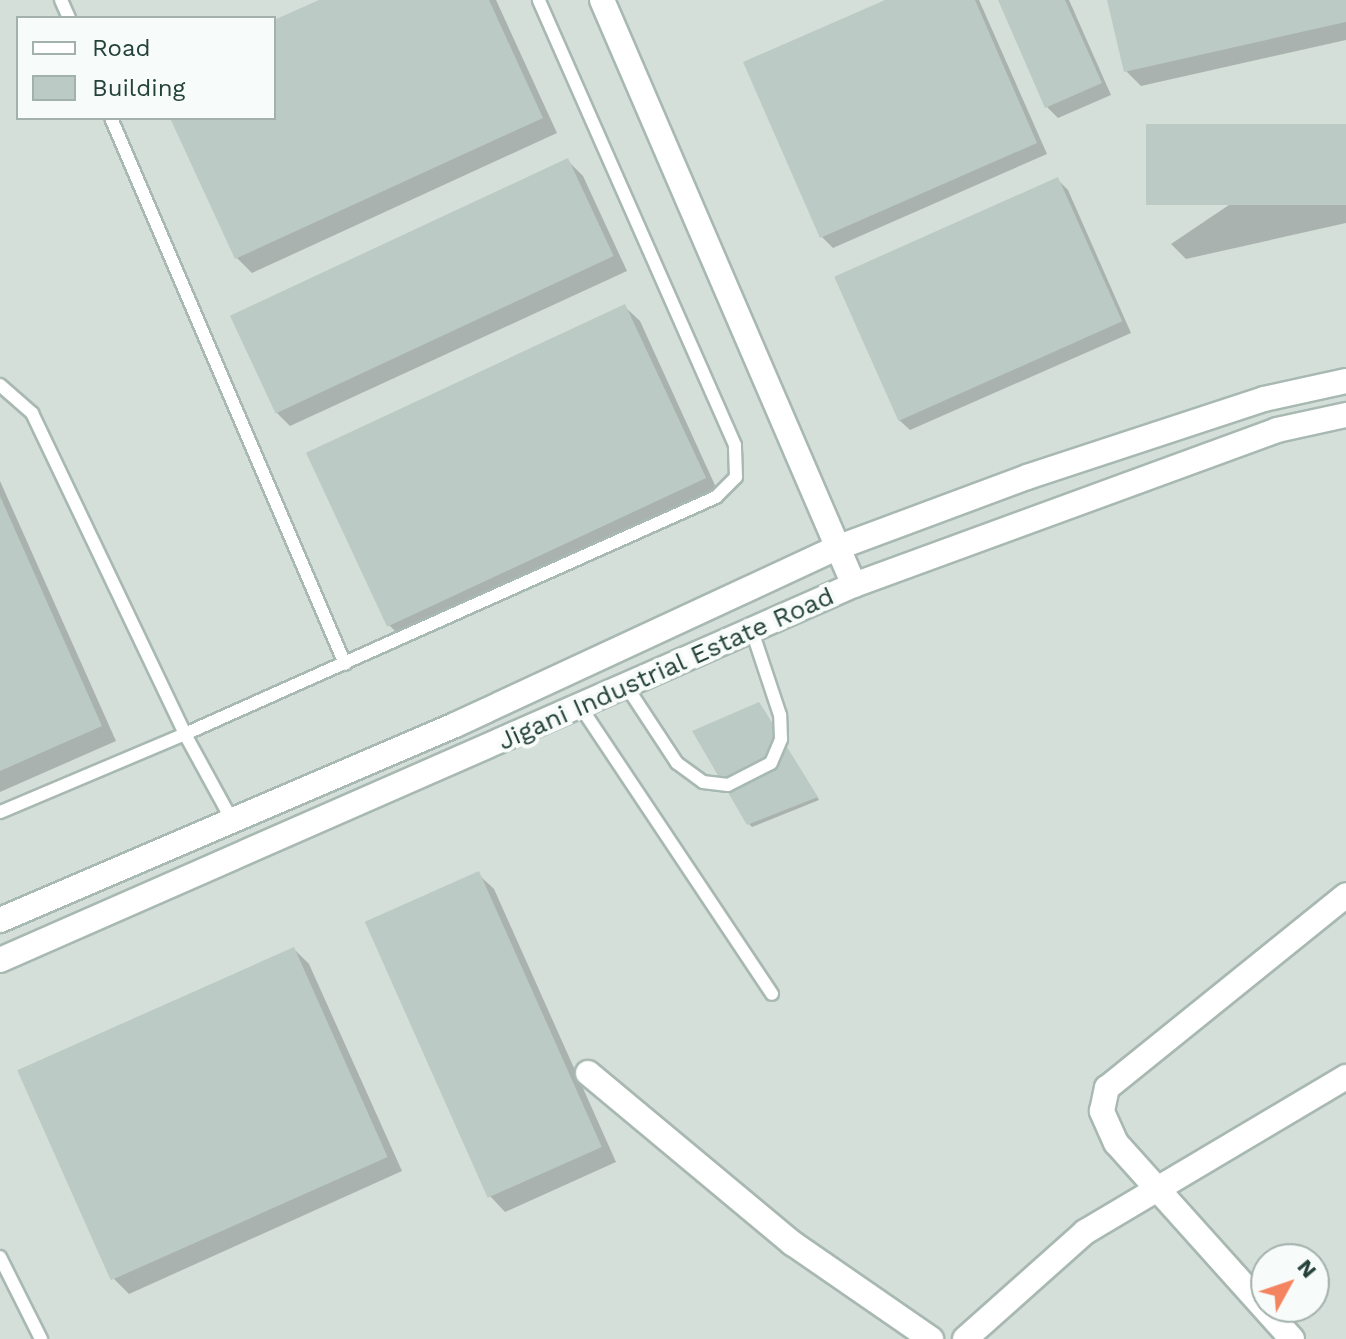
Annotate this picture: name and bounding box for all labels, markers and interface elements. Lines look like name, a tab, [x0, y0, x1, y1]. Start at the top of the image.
legend	[16, 16, 276, 120]
text: Road	[92, 34, 151, 62]
text: Building	[92, 74, 185, 102]
street label: Jigani Industrial Estate Road	[493, 580, 839, 758]
north arrow	[1250, 1243, 1330, 1323]
text: N	[1292, 1254, 1322, 1283]

